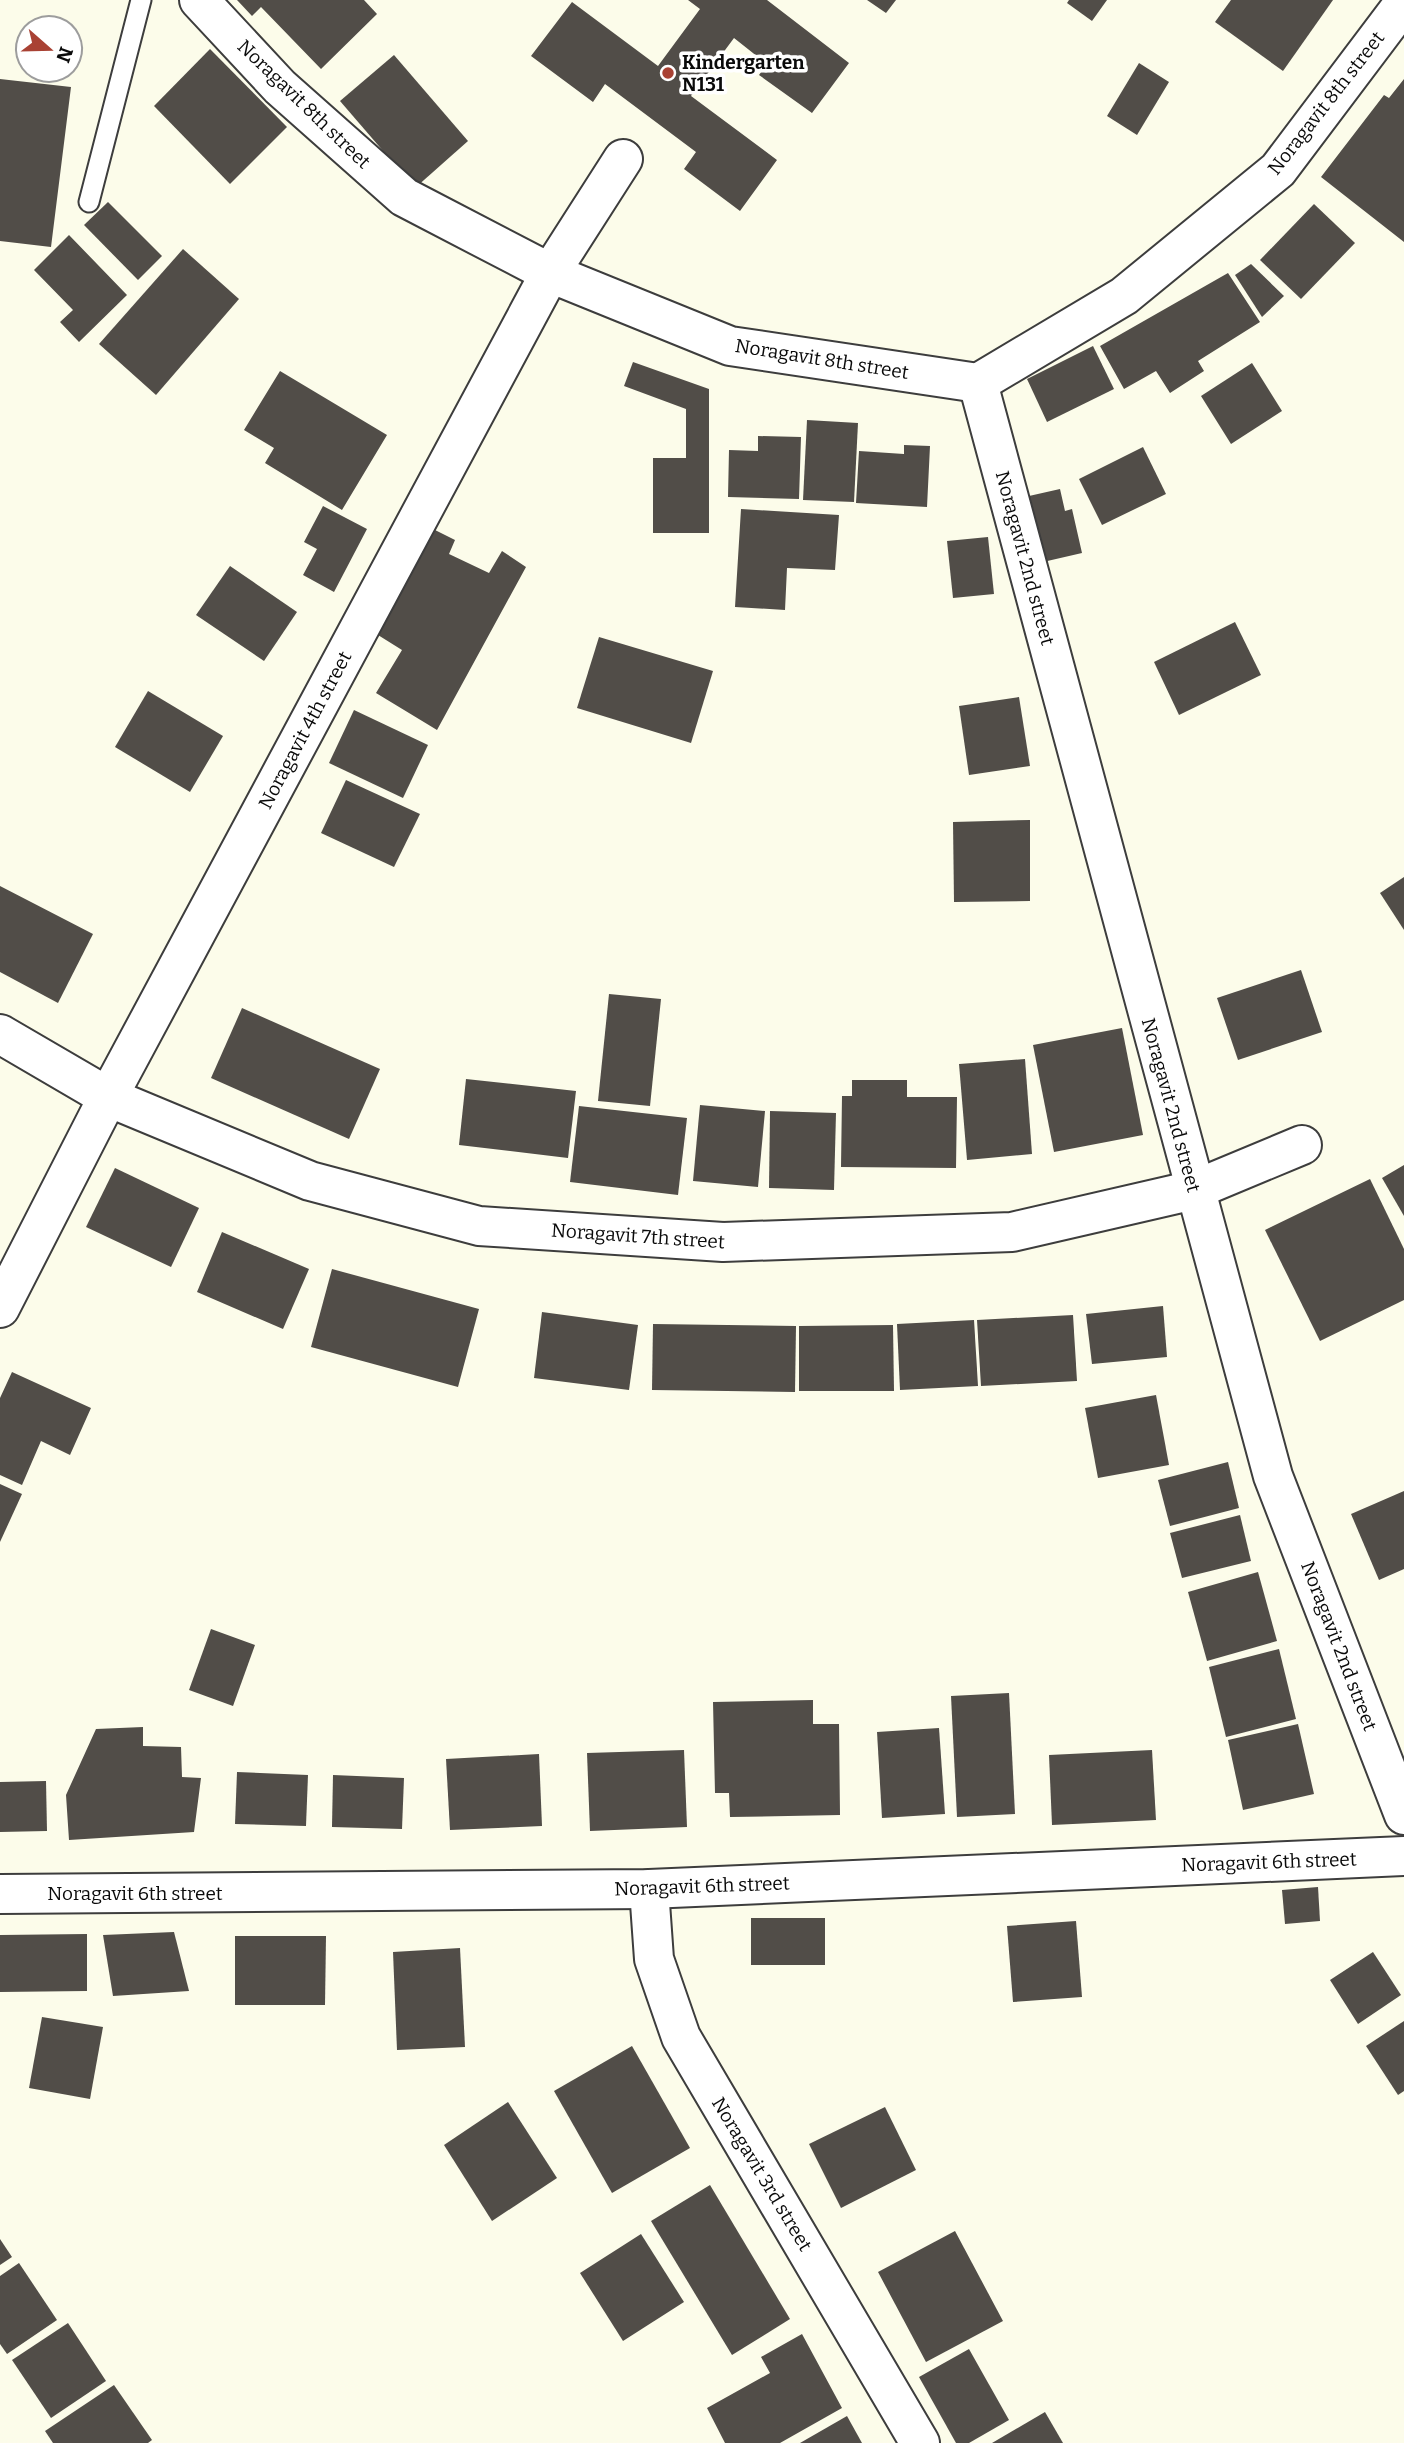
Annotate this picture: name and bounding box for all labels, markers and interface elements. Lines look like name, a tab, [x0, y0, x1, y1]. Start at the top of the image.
north arrow	[14, 14, 84, 84]
street label: Noragavit 8th street	[1263, 27, 1389, 179]
street label: Noragavit 8th street	[233, 35, 375, 173]
text: N	[51, 44, 78, 66]
place label: Kindergarten N131	[682, 51, 805, 96]
marker: Kindergarten N131	[660, 65, 676, 81]
street label: Noragavit 8th street	[734, 334, 911, 384]
street label: Noragavit 2nd street	[991, 468, 1059, 648]
street label: Noragavit 4th street	[254, 647, 356, 813]
street label: Noragavit 2nd street	[1137, 1015, 1205, 1195]
street label: Noragavit 7th street	[550, 1218, 726, 1254]
street label: Noragavit 2nd street	[1296, 1558, 1382, 1734]
street label: Noragavit 6th street	[1181, 1847, 1357, 1877]
street label: Noragavit 6th street	[614, 1871, 790, 1901]
street label: Noragavit 6th street	[47, 1882, 223, 1905]
street label: Noragavit 3rd street	[707, 2093, 817, 2255]

